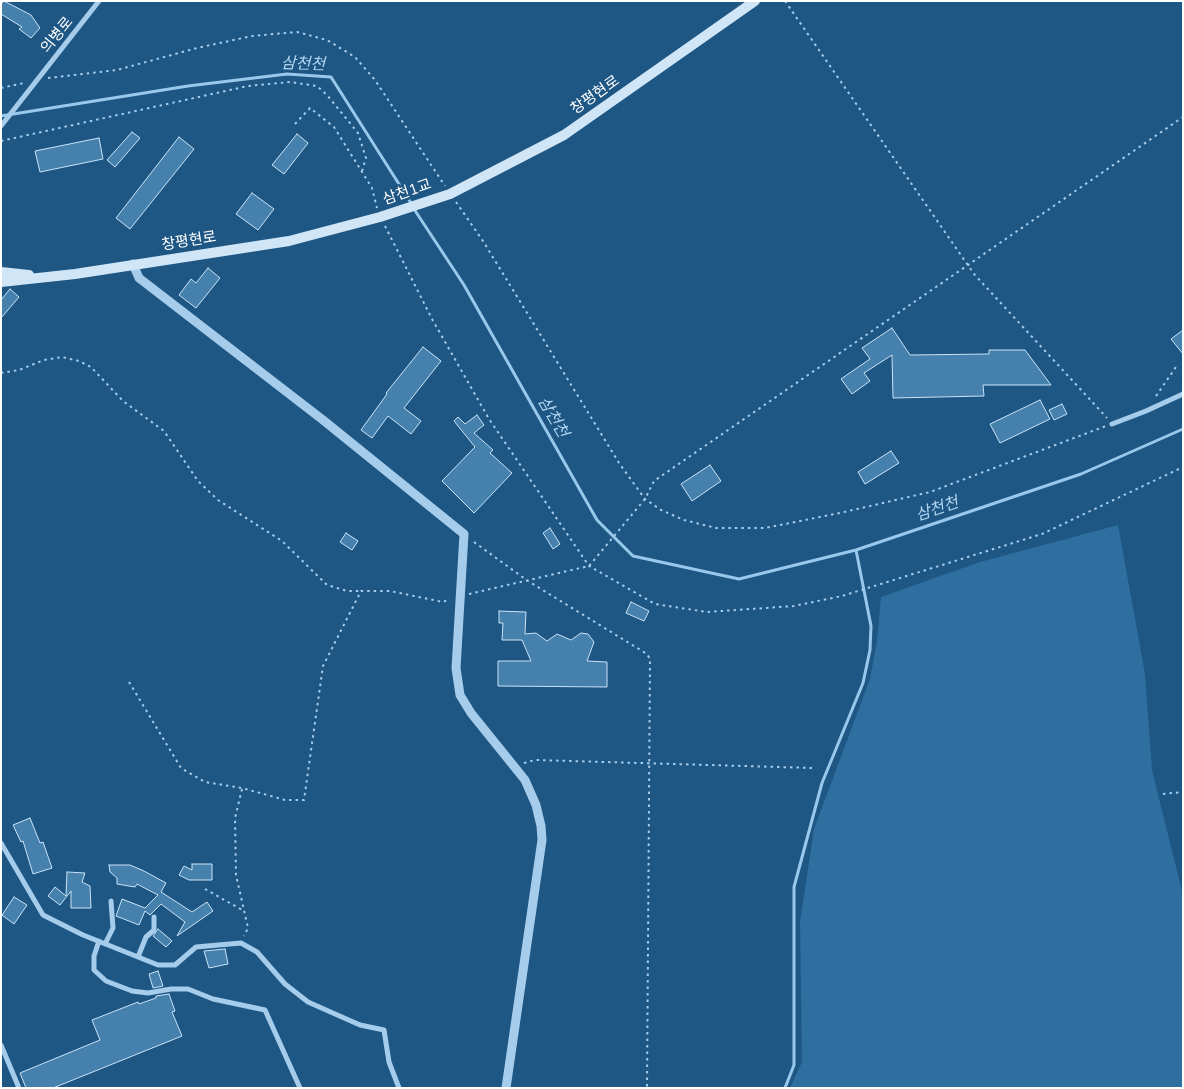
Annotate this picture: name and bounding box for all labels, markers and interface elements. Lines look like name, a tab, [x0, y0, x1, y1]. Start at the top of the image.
street label: 의병로	[37, 13, 77, 57]
water label: 삼천천	[281, 54, 325, 74]
street label: 창평현로	[567, 72, 623, 118]
street label: 삼천1교	[380, 175, 434, 209]
street label: 창평현로	[160, 228, 218, 254]
water label: 삼천천	[534, 393, 572, 441]
water label: 삼천천	[913, 493, 961, 525]

